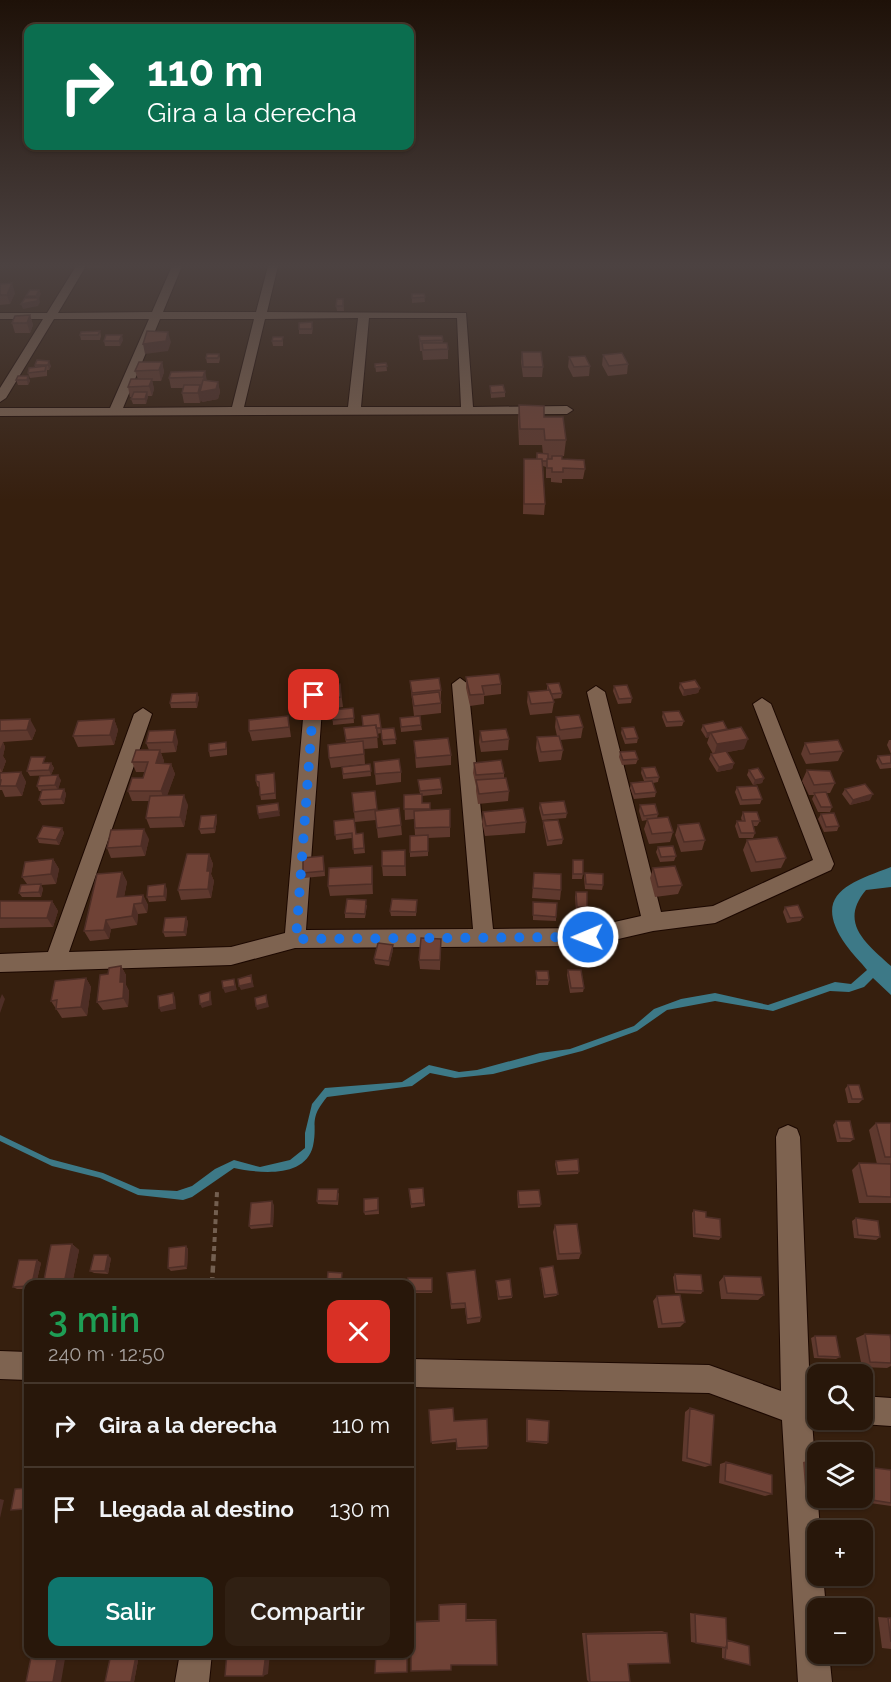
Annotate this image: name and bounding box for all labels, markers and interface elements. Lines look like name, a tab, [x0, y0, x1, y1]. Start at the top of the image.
text: 110 m	[147, 47, 263, 96]
icon: right	[48, 48, 126, 126]
text: Gira a la derecha	[147, 97, 357, 128]
pin	[288, 669, 339, 720]
icon: arrive	[297, 678, 330, 711]
position arrow	[556, 905, 620, 969]
text: 3 min	[48, 1298, 140, 1340]
button: close	[327, 1300, 390, 1363]
text: 240 m · 12:50	[48, 1342, 165, 1366]
map controls	[807, 1364, 873, 1664]
button: search	[807, 1364, 873, 1430]
icon: right	[48, 1409, 81, 1442]
text: Gira a la derecha	[99, 1412, 277, 1438]
text: 110 m	[332, 1412, 390, 1438]
button: layers	[807, 1442, 873, 1508]
icon: arrive	[48, 1493, 81, 1526]
text: Llegada al destino	[99, 1496, 294, 1522]
text: 130 m	[330, 1496, 390, 1522]
button: +	[807, 1520, 873, 1586]
button: Salir	[48, 1577, 213, 1646]
button: Compartir	[225, 1577, 390, 1646]
button: −	[807, 1598, 873, 1664]

